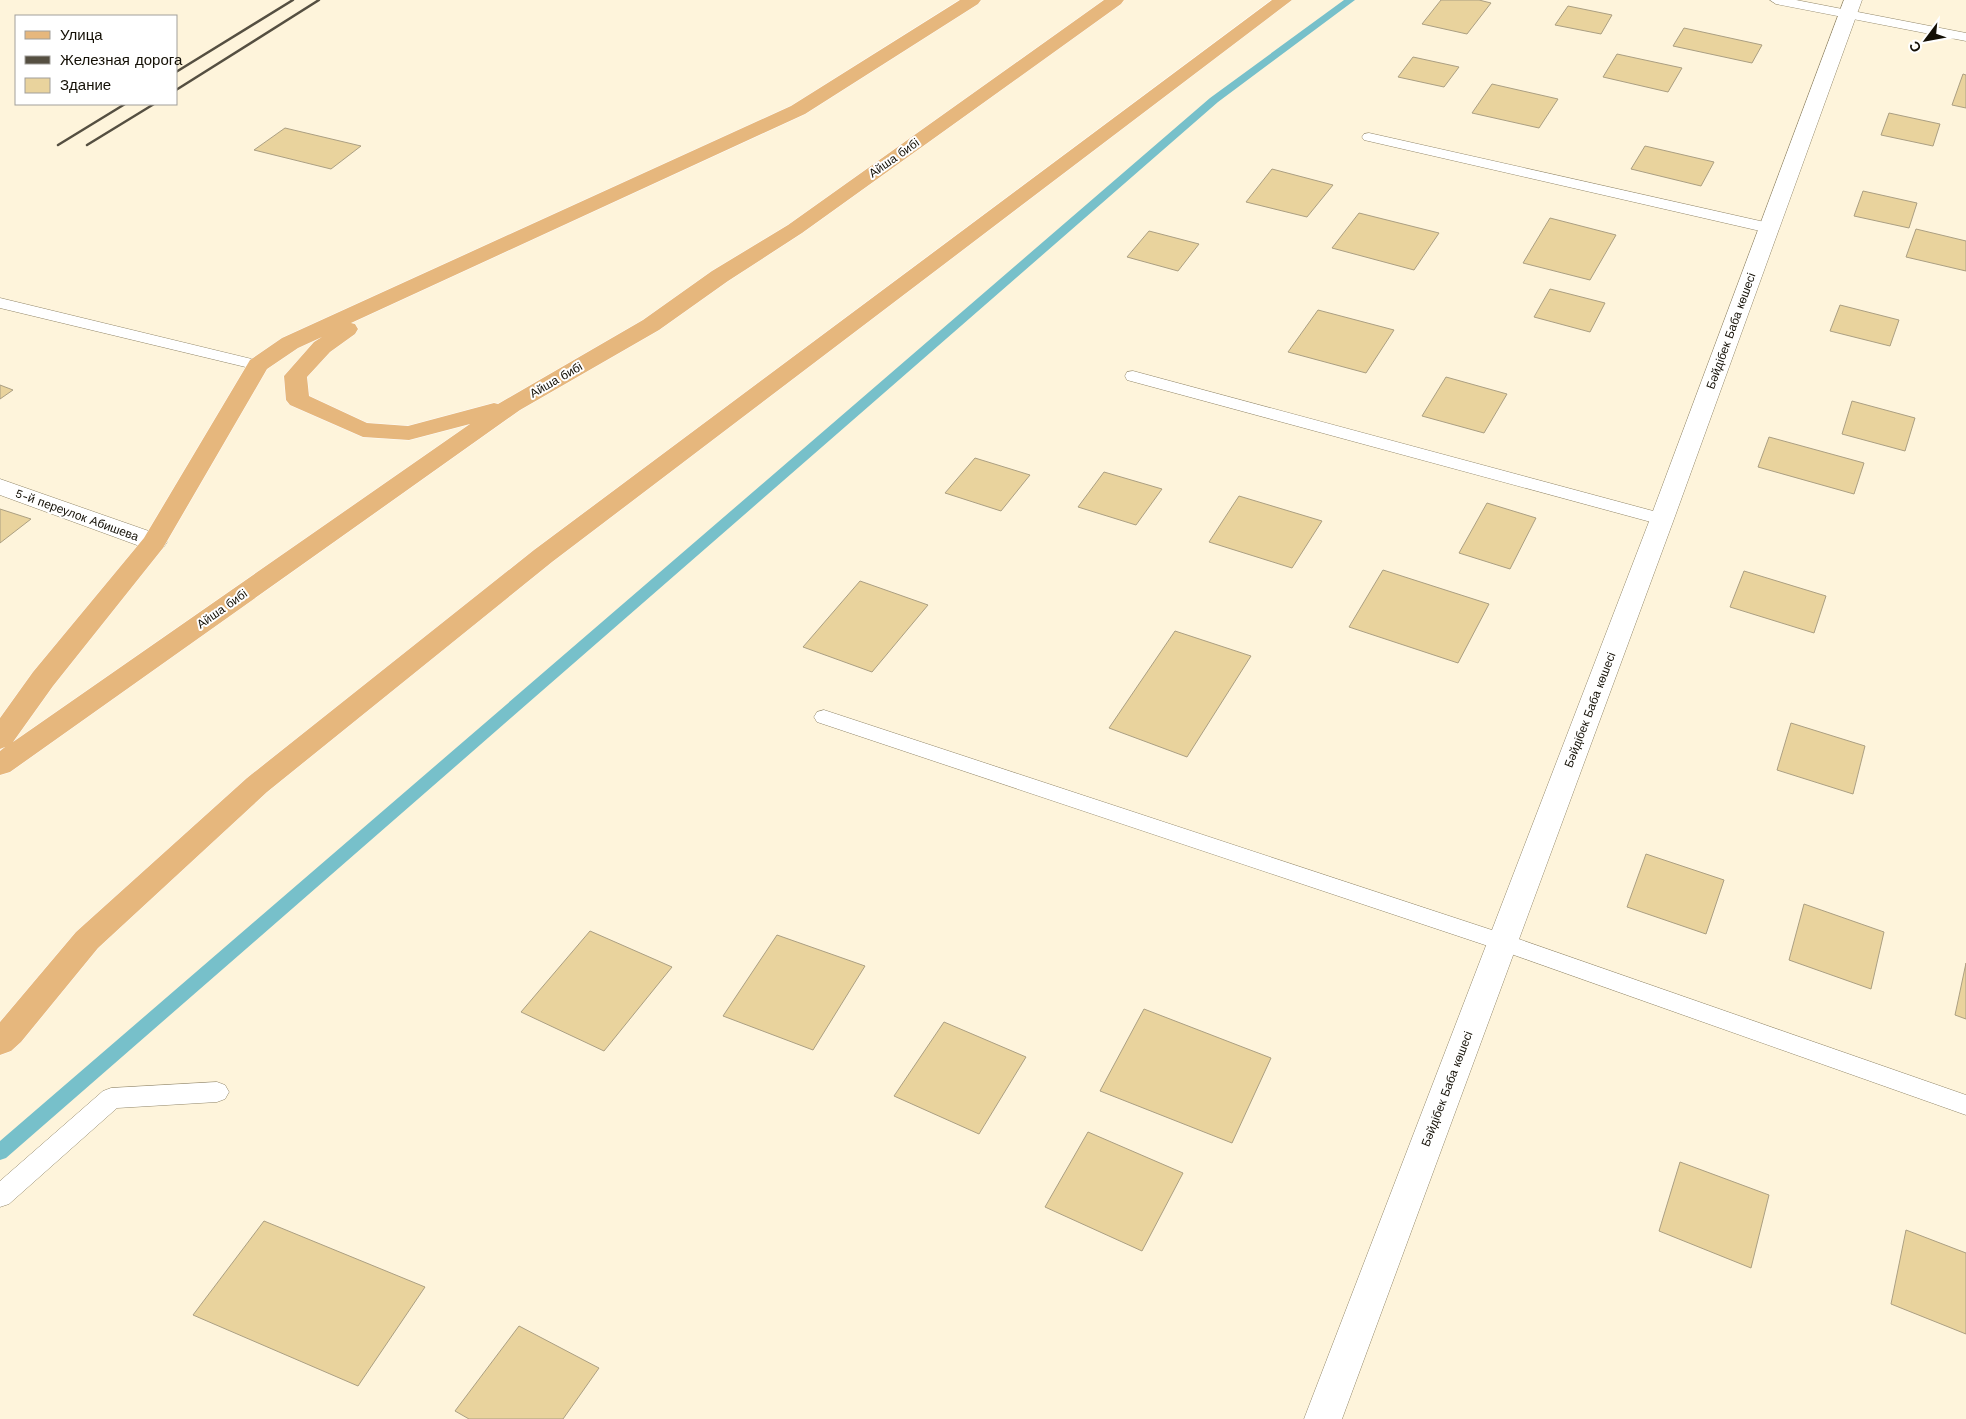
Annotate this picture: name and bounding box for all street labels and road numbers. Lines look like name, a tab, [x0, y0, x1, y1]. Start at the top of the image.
street label: Айша бибі	[866, 136, 922, 180]
street label: Бәйдібек Баба көшесі	[1703, 271, 1759, 391]
street label: Айша бибі	[527, 359, 585, 401]
street label: 5-й переулок Абишева	[14, 486, 141, 544]
street label: Айша бибі	[194, 587, 250, 631]
street label: Бәйдібек Баба көшесі	[1562, 650, 1618, 770]
street label: Бәйдібек Баба көшесі	[1419, 1029, 1475, 1149]

